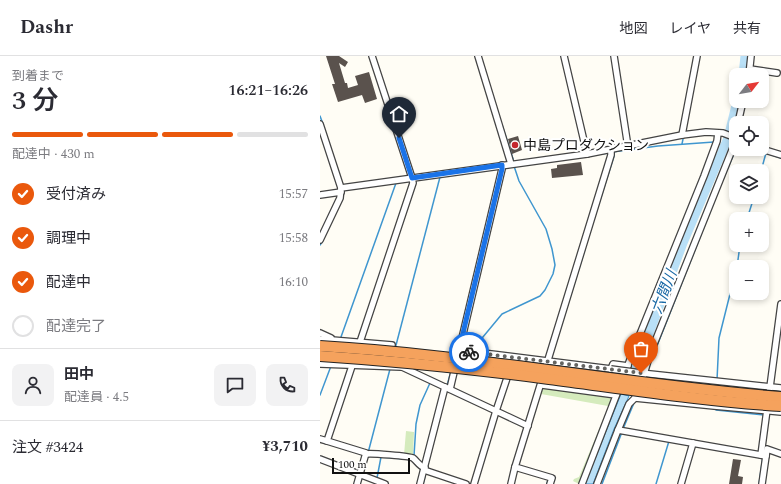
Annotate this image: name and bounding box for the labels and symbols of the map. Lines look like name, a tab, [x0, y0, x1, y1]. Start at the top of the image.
north arrow	[729, 68, 769, 108]
pin	[382, 97, 416, 138]
place label: 中島プロダクション	[523, 135, 649, 156]
marker: 中島プロダクション	[510, 140, 520, 150]
water label: 六間川	[646, 265, 684, 317]
courier	[449, 332, 489, 372]
pin	[624, 332, 658, 373]
scale bar	[332, 456, 410, 475]

